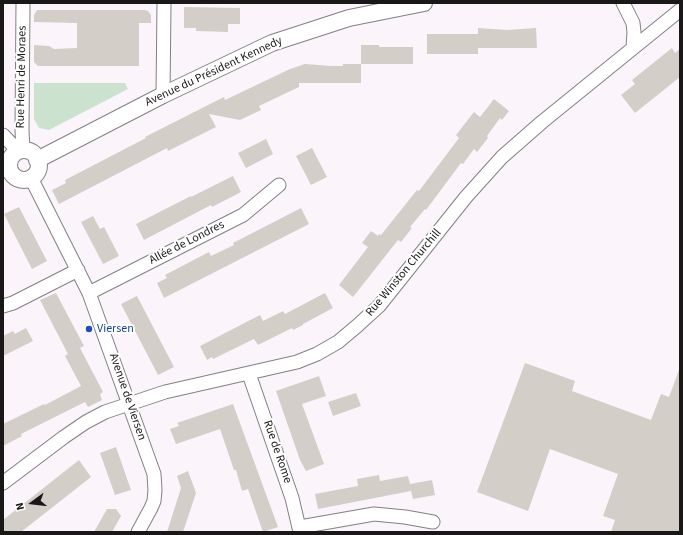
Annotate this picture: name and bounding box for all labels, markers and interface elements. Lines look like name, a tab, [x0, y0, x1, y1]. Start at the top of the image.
street label: Rue Henri de Moraes	[14, 26, 30, 128]
street label: Avenue du Président Kennedy	[143, 34, 285, 110]
street label: Allée de Londres	[147, 218, 227, 268]
street label: Rue Winston Churchill	[363, 226, 445, 320]
place label: Viersen	[97, 322, 134, 336]
marker: Viersen	[84, 324, 94, 334]
street label: Avenue de Viersen	[105, 352, 149, 442]
street label: Rue de Rome	[259, 419, 295, 485]
north arrow	[12, 483, 52, 523]
text: N	[12, 501, 28, 512]

